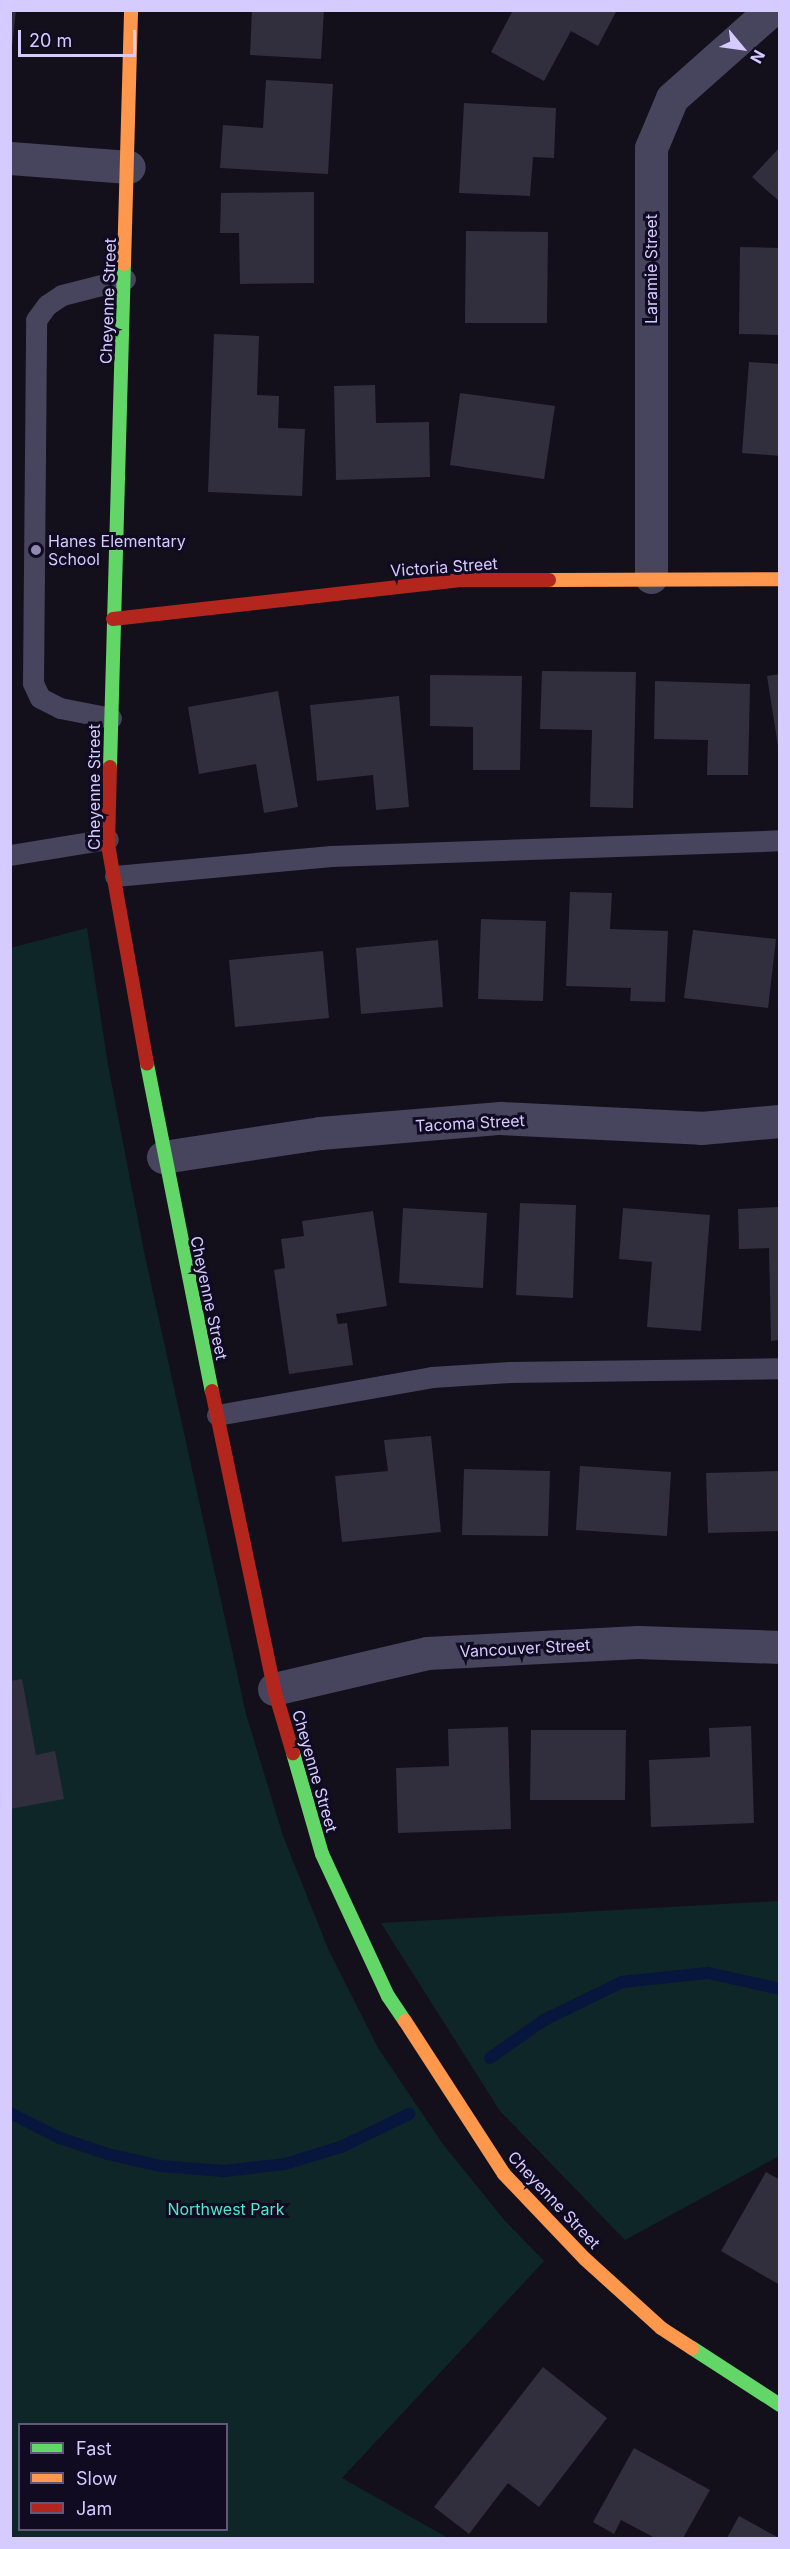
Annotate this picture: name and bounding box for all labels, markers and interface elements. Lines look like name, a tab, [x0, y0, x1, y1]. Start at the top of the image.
scale bar	[21, 18, 140, 56]
north arrow	[712, 18, 772, 78]
text: 20 m	[29, 30, 72, 51]
text: N	[746, 47, 769, 67]
street label: Laramie Street	[641, 214, 661, 324]
street label: Cheyenne Street	[96, 238, 120, 364]
place label: Hanes Elementary School	[48, 531, 186, 569]
marker: Hanes Elementary School	[29, 543, 43, 557]
street label: Victoria Street	[390, 554, 498, 580]
street label: Cheyenne Street	[84, 724, 104, 850]
street label: Tacoma Street	[415, 1111, 525, 1135]
street label: Cheyenne Street	[187, 1234, 231, 1362]
street label: Vancouver Street	[459, 1635, 591, 1661]
street label: Cheyenne Street	[288, 1708, 342, 1834]
street label: Cheyenne Street	[504, 2147, 604, 2253]
park label: Northwest Park	[167, 2199, 285, 2219]
legend	[18, 2423, 228, 2531]
text: Fast	[76, 2438, 112, 2459]
text: Slow	[76, 2468, 117, 2489]
text: Jam	[76, 2498, 112, 2519]

